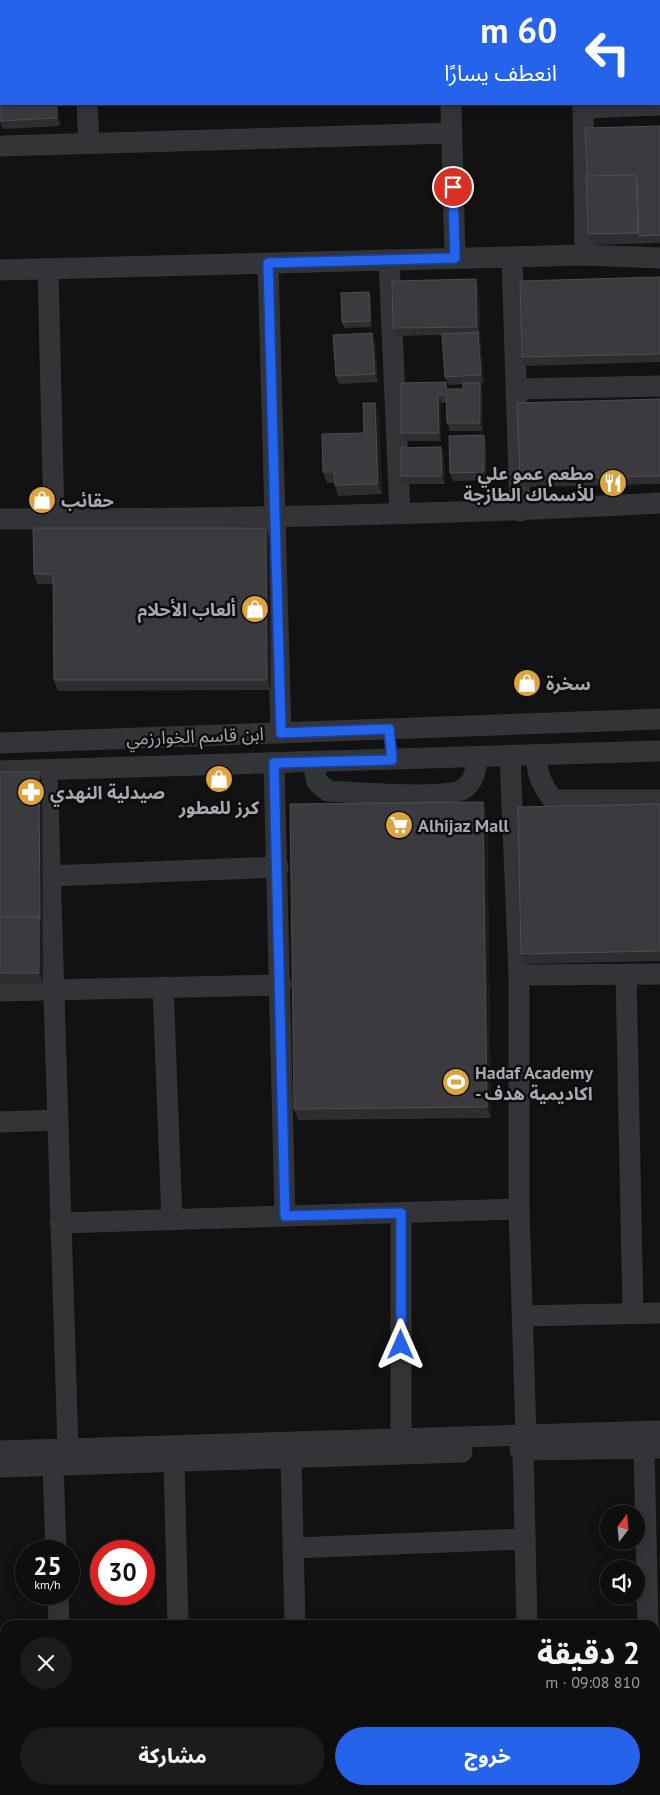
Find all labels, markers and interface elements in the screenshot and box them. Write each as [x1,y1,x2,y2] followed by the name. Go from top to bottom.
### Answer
[480,7,557,53] text: 60 m
[575,20,640,85] icon: left
[444,59,557,87] text: انعطف يسارًا
[432,166,474,208] pin
[439,173,467,201] icon: arrive
[463,462,594,506] place label: مطعم عمو علي للأسماك الطازجة
[598,468,628,498] restaurant icon: مطعم عمو علي للأسماك الطازجة
[27,485,57,515] shop icon: حقائب
[61,489,114,512] place label: حقائب
[240,594,270,624] shop icon: ألعاب الأحلام
[137,597,236,623] place label: ألعاب الأحلام
[512,668,542,698] shop icon: سخرة
[546,672,591,695] place label: سخرة
[126,722,264,752] street label: ابن قاسم الخوارزمي
[204,764,234,794] shop icon: كرز للعطور
[16,777,46,807] pharmacy icon: صيدلية النهدي
[50,781,165,807] place label: صيدلية النهدي
[178,796,260,819] place label: كرز للعطور
[384,810,414,840] supermarket icon: Alhijaz Mall
[418,814,509,837] place label: Alhijaz Mall
[475,1061,593,1105] place label: Hadaf Academy - اكاديمية هدف
[441,1067,471,1097] sports icon: Hadaf Academy - اكاديمية هدف
[374,1318,426,1370] position arrow
[600,1505,645,1550] north arrow
[600,1505,645,1605] map controls
[90,1540,155,1605] speed limit sign: 30
[33,1550,62,1582] text: 25
[600,1560,645,1605] button: sound
[34,1577,61,1592] text: km/h
[537,1633,640,1672] text: 2 دقيقة
[20,1637,72,1689] button: close
[545,1672,640,1692] text: 810 m · 09:08
[20,1727,325,1785] button: مشاركة
[335,1727,640,1785] button: خروج

